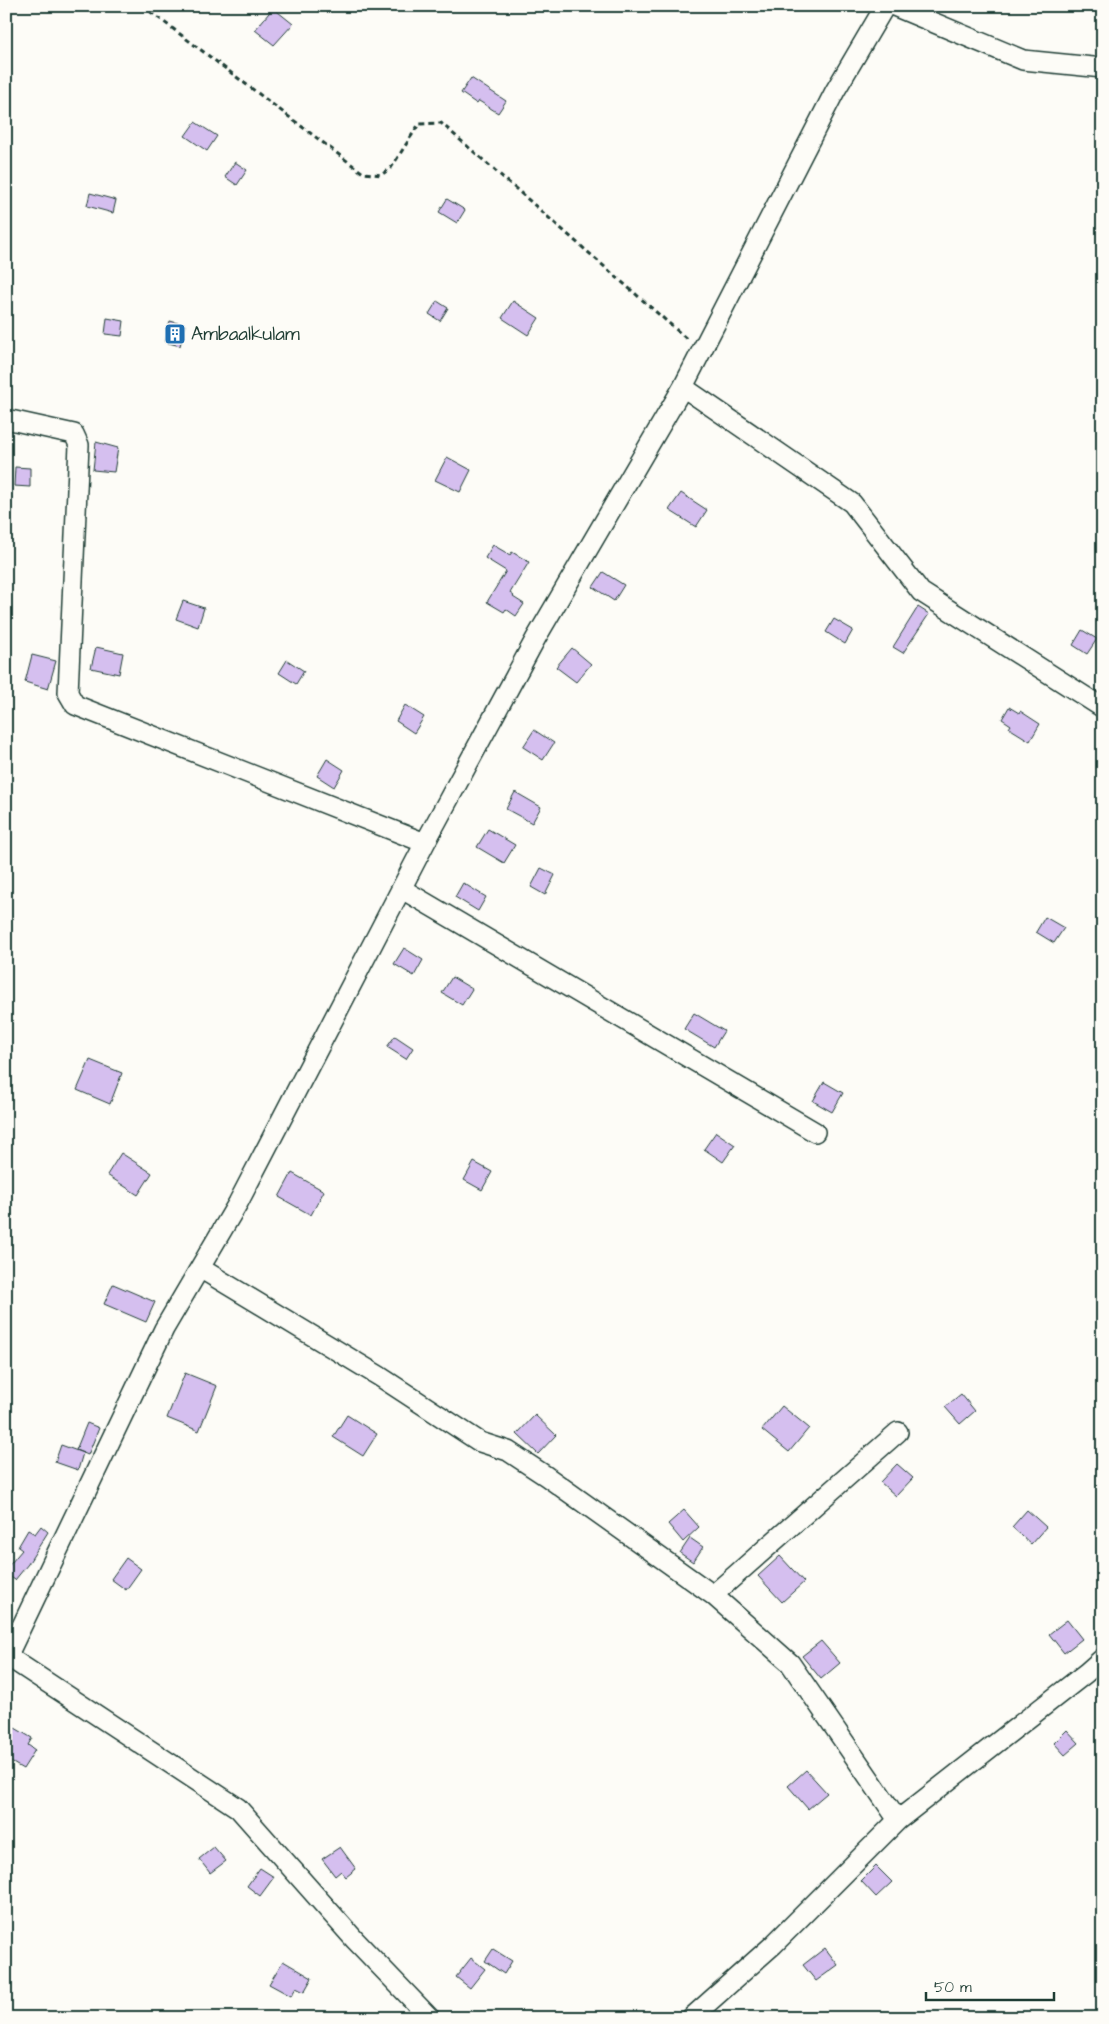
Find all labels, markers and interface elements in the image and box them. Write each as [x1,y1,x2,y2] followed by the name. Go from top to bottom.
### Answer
[191,321,300,348] place label: Ambaalkulam
[163,322,187,346] building icon: Ambaalkulam
[926,1969,1054,2001] scale bar
[934,1977,972,1998] text: 50 m

